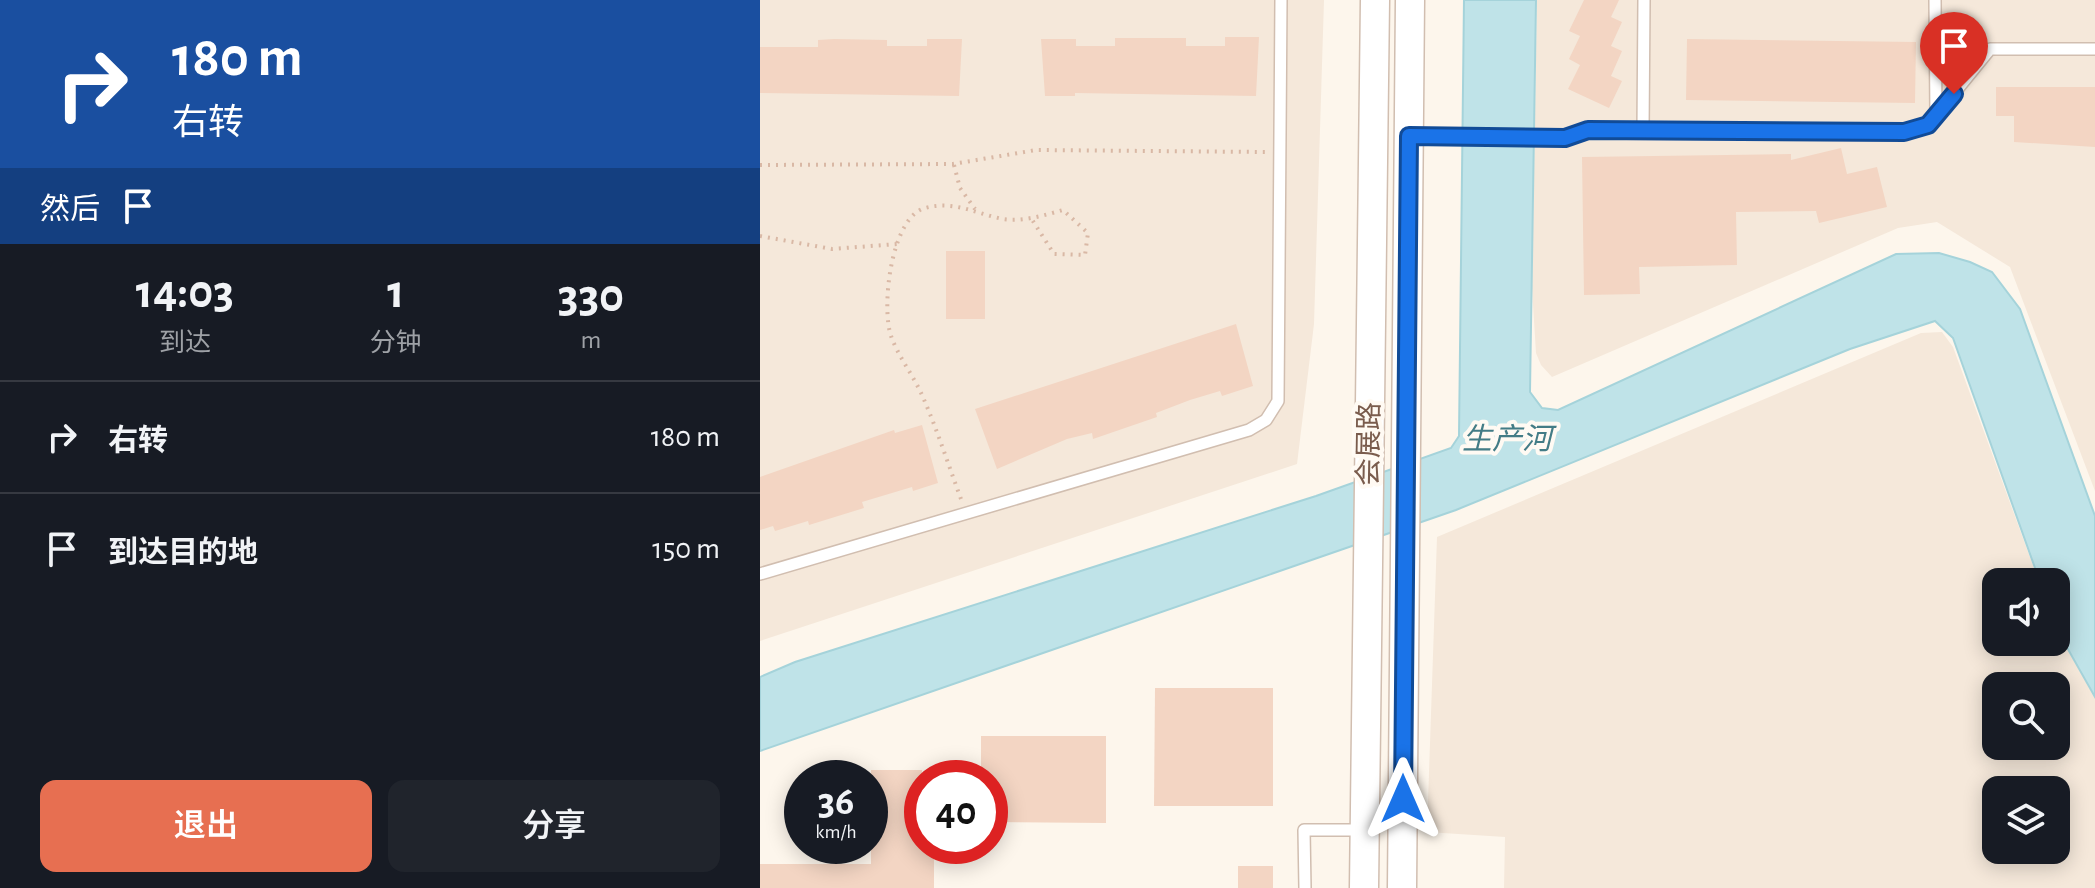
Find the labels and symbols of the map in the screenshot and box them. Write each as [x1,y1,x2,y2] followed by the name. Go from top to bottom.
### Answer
[1920,12,1988,94] pin
[1353,402,1385,486] street label: 会展路
[1462,423,1557,455] water label: 生产河
[1361,757,1445,841] position arrow
[904,760,1008,864] speed limit sign: 40

